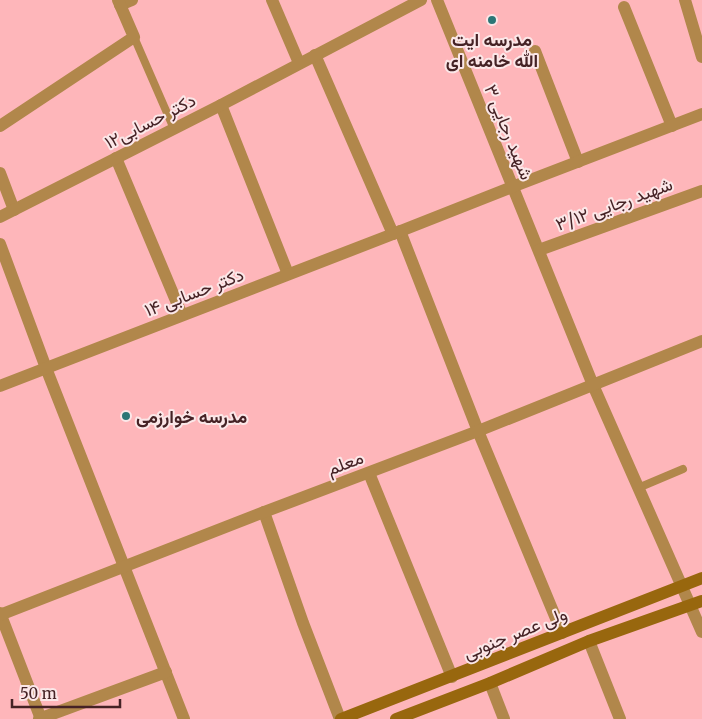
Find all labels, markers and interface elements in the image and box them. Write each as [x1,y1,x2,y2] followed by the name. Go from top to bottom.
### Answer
[486,14,498,26] marker: مدرسه ایت الله خامنه ای
[446,28,538,72] place label: مدرسه ایت الله خامنه ای
[479,81,539,183] street label: شهید رجایی ۳
[101,88,199,154] street label: دکتر حسابی۱۲
[552,172,676,236] street label: شهید رجایی ۳/۱۲
[141,263,247,321] street label: دکتر حسابی ۱۴
[136,405,247,428] place label: مدرسه خوارزمی
[120,410,132,422] marker: مدرسه خوارزمی
[324,446,367,481] street label: معلم
[460,602,570,664] street label: ولی عصر جنوبی
[12,676,120,708] scale bar
[20,684,57,703] text: 50 m

